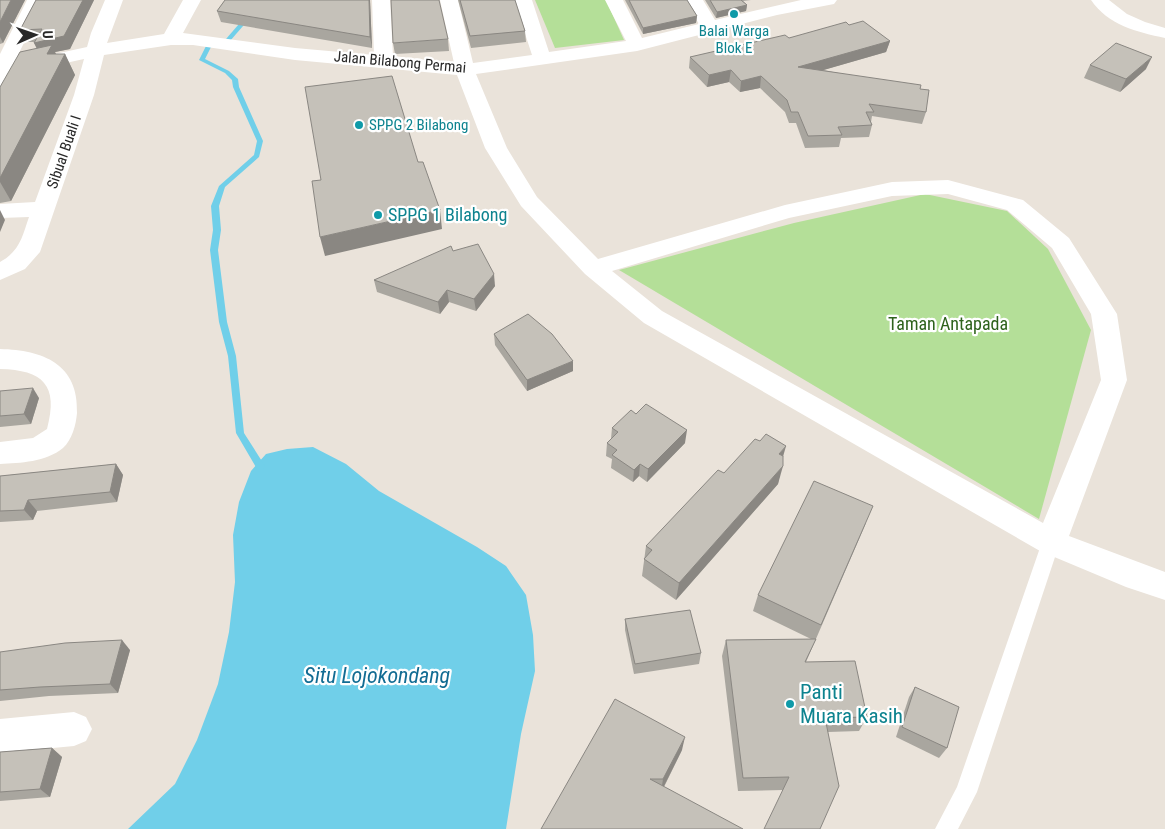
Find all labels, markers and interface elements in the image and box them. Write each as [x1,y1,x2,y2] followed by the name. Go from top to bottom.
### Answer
[728,8,740,20] marker: Balai Warga Blok E
[10,10,60,60] north arrow
[699,22,769,57] place label: Balai Warga Blok E
[40,30,56,39] text: U
[333,47,467,77] street label: Jalan Bilabong Permai
[43,113,85,191] street label: Sibual Buali I
[369,116,468,134] place label: SPPG 2 Bilabong
[353,119,365,131] marker: SPPG 2 Bilabong
[388,204,507,225] place label: SPPG 1 Bilabong
[372,209,384,221] marker: SPPG 1 Bilabong
[888,313,1008,334] park label: Taman Antapada
[304,663,451,688] water label: Situ Lojokondang
[800,680,903,728] place label: Panti Muara Kasih
[784,698,796,710] marker: Panti Muara Kasih

